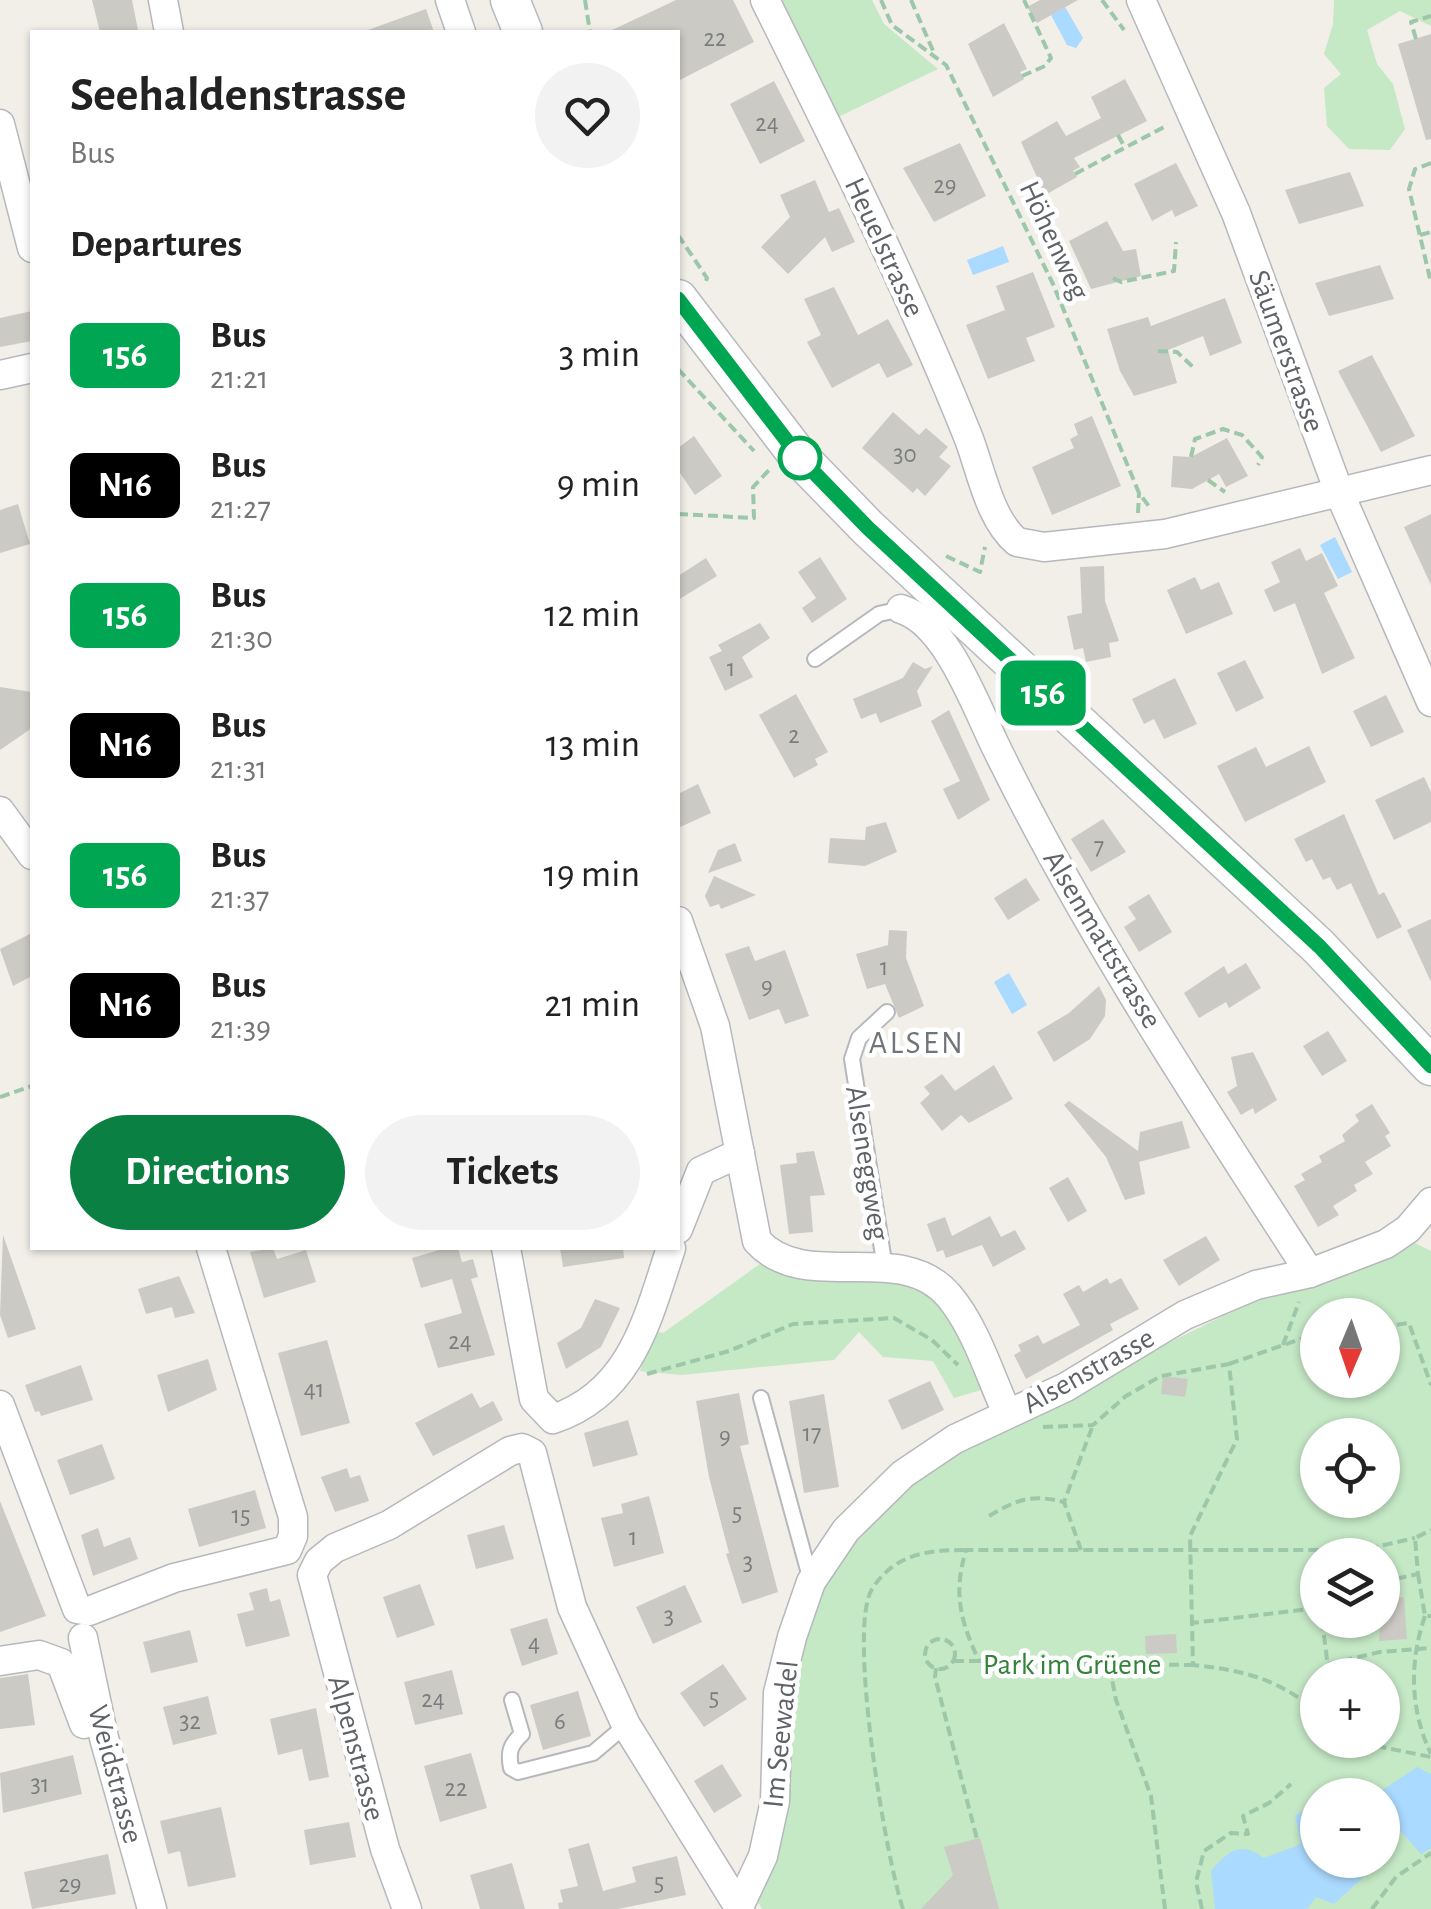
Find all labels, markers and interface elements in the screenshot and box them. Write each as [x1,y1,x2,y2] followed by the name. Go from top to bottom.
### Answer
[704,26,726,51] house number: 22
[535,63,640,168] button: heart
[70,72,406,120] text: Seehaldenstrasse
[755,111,779,136] house number: 24
[70,137,115,169] text: Bus
[839,173,929,322] street label: Heuelstrasse
[933,173,957,198] house number: 29
[1014,177,1095,305] street label: Höhenweg
[70,226,242,264] text: Departures
[1243,266,1329,436] street label: Säumerstrasse
[210,317,266,355] text: Bus
[559,336,640,374] text: 3 min
[103,338,147,373] text: 156
[210,362,268,394] text: 21:21
[779,437,821,479] unlabelled marker
[893,442,917,467] house number: 30
[210,447,266,485] text: Bus
[557,466,640,504] text: 9 min
[98,468,152,503] text: N16
[210,492,271,524] text: 21:27
[210,577,266,615] text: Bus
[544,596,640,634] text: 12 min
[103,598,147,633] text: 156
[210,622,273,654] text: 21:30
[727,656,735,681] house number: 1
[986,660,1100,726] line badge: 156
[1021,676,1065,711] text: 156
[210,707,266,745] text: Bus
[788,723,800,748] house number: 2
[546,726,640,764] text: 13 min
[98,728,152,763] text: N16
[210,752,267,784] text: 21:31
[1094,834,1104,859] house number: 7
[210,837,266,875] text: Bus
[1037,845,1167,1034] street label: Alsenmattstrasse
[544,856,640,894] text: 19 min
[103,858,147,893] text: 156
[210,882,269,914] text: 21:37
[880,955,888,980] house number: 1
[210,967,266,1005] text: Bus
[761,974,773,999] house number: 9
[544,986,640,1024] text: 21 min
[98,988,152,1023] text: N16
[210,1012,271,1044] text: 21:39
[869,1027,965,1059] district label: ALSEN
[840,1084,894,1243] street label: Alseneggweg
[70,1115,345,1230] button: Directions
[365,1115,640,1230] button: Tickets
[1300,1298,1400,1398] north arrow
[1300,1298,1400,1878] map controls
[1018,1323,1159,1419] street label: Alsenstrasse
[448,1329,472,1354] house number: 24
[304,1377,324,1402] house number: 41
[1300,1418,1400,1518] button: locate
[802,1421,822,1446] house number: 17
[719,1424,731,1449] house number: 9
[732,1500,742,1525] house number: 5
[231,1503,251,1528] house number: 15
[629,1525,637,1550] house number: 1
[1300,1538,1400,1638] button: layers
[743,1550,753,1575] house number: 3
[664,1604,674,1629] house number: 3
[528,1631,540,1656] house number: 4
[983,1650,1161,1680] park label: Park im Grüene
[1300,1658,1400,1758] button: +
[758,1659,804,1809] street label: Im Seewadel
[322,1672,390,1824] street label: Alpenstrasse
[709,1685,719,1710] house number: 5
[421,1687,445,1712] house number: 24
[82,1702,148,1847] street label: Weidstrasse
[179,1709,201,1734] house number: 32
[554,1709,566,1734] house number: 6
[31,1772,49,1797] house number: 31
[445,1776,467,1801] house number: 22
[1300,1778,1400,1878] button: −
[654,1870,664,1895] house number: 5
[58,1872,82,1897] house number: 29

